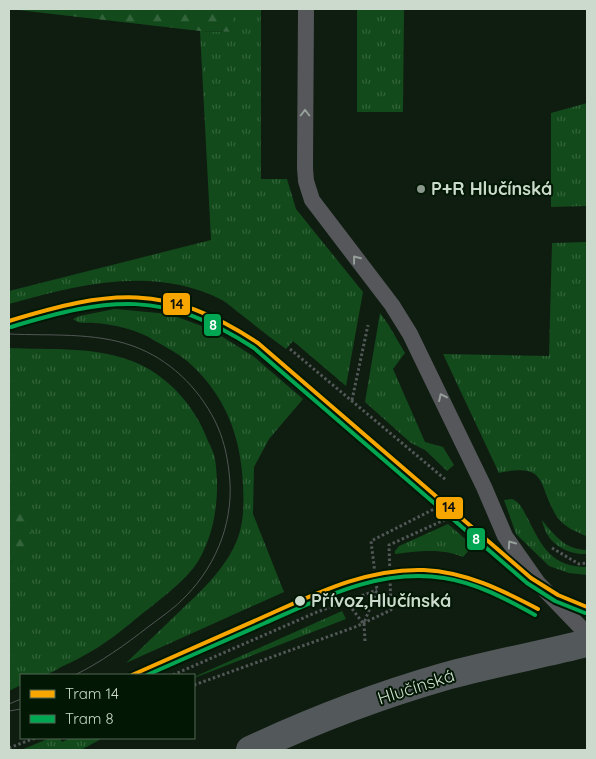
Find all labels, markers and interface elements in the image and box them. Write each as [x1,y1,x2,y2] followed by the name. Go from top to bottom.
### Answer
[300,109,310,116] one-way arrow
[431,177,552,200] place label: P+R Hlučínská
[415,183,427,195] marker: P+R Hlučínská
[353,256,362,265] one-way arrow
[162,292,191,316] line badge: 14
[170,295,184,313] text: 14
[203,313,222,337] line badge: 8
[209,316,217,334] text: 8
[438,393,448,402] one-way arrow
[435,496,464,520] line badge: 14
[442,498,456,516] text: 14
[466,527,486,551] line badge: 8
[472,530,480,548] text: 8
[508,540,517,550] one-way arrow
[311,589,451,612] place label: Přívoz,Hlučínská
[293,594,307,608] marker: Přívoz,Hlučínská
[374,663,457,710] street label: Hlučínská
[20,674,195,739] legend
[65,684,119,703] text: Tram 14
[65,709,114,728] text: Tram 8

